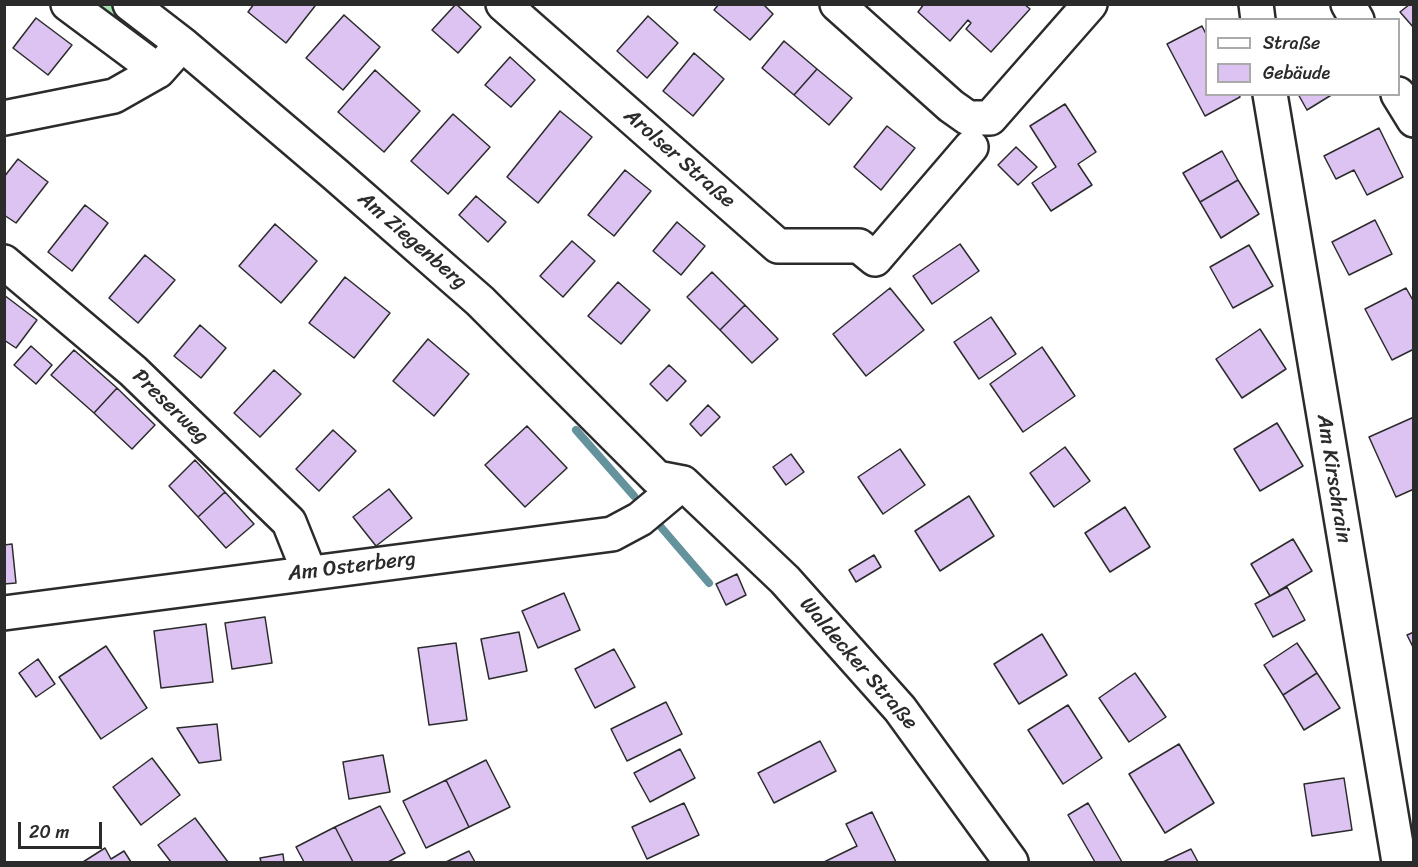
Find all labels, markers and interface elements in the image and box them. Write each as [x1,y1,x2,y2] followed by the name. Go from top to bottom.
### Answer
[1205,18,1400,96] legend
[1263,27,1320,59] text: Straße
[1263,57,1330,89] text: Gebäude
[618,104,740,214] street label: Arolser Straße
[352,187,472,295] street label: Am Ziegenberg
[127,364,213,450] street label: Preserweg
[1310,413,1356,545] street label: Am Kirschrain
[287,547,417,587] street label: Am Osterberg
[794,593,922,735] street label: Waldecker Straße
[21,810,105,848] scale bar
[29,816,69,848] text: 20 m

